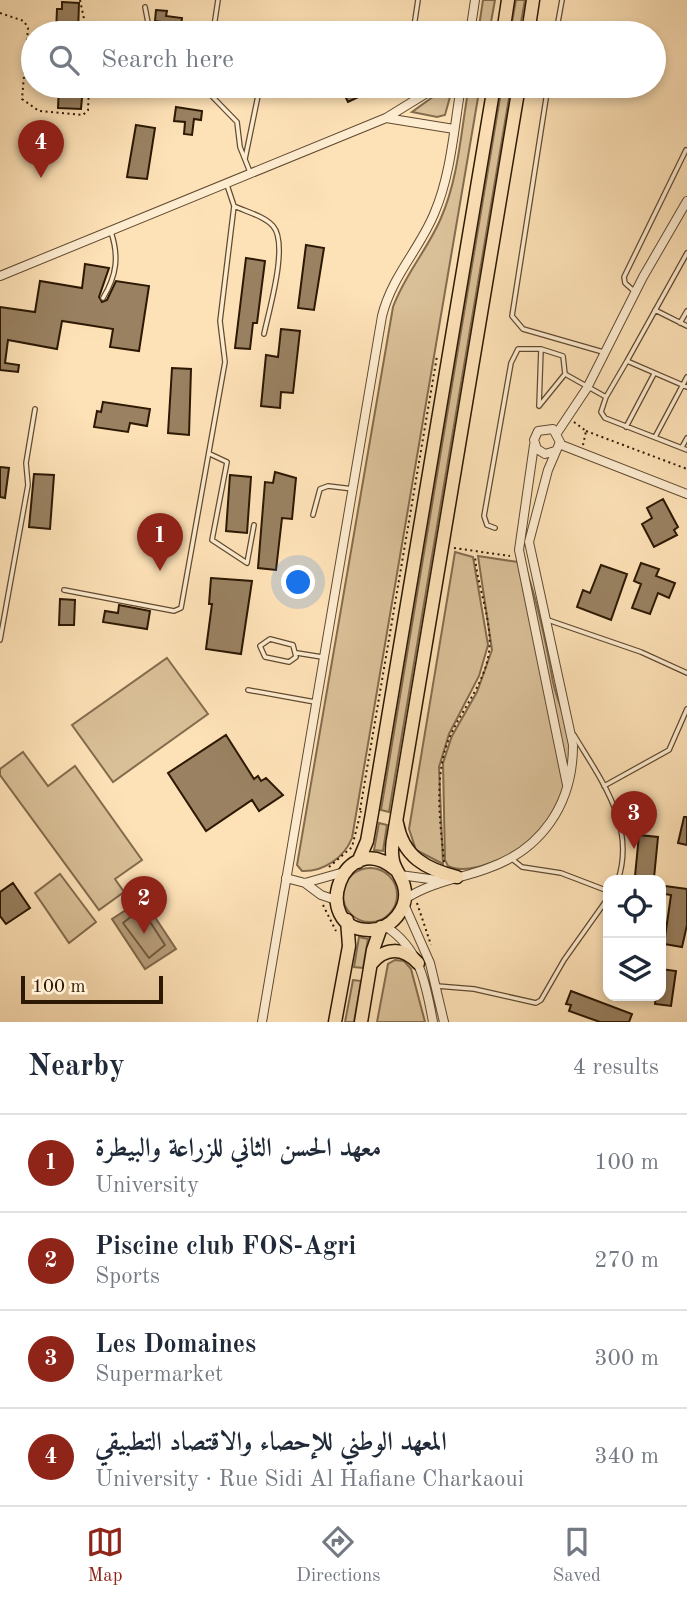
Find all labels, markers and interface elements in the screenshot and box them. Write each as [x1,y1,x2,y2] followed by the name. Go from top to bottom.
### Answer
[21,21,666,98] search box
[45,41,83,79] icon: search
[101,47,234,73] text: Search here
[18,120,64,178] pin: 4
[137,513,183,571] pin: 1
[281,565,315,599] your location
[611,791,657,849] pin: 3
[603,875,666,1001] map controls
[603,875,666,938] button: locate
[121,876,167,934] pin: 2
[603,938,666,1001] button: layers
[21,973,163,1005] scale bar
[32,978,85,997] text: 100 m
[28,1052,125,1082] text: Nearby
[573,1056,659,1079] text: 4 results
[95,1136,381,1162] text: معهد الحسن الثاني للزراعة والبيطرة
[44,1151,58,1174] text: 1
[594,1151,659,1174] text: 100 m
[95,1174,199,1197] text: University
[95,1234,356,1260] text: Piscine club FOS-Agri
[44,1249,58,1272] text: 2
[594,1249,659,1272] text: 270 m
[95,1265,160,1288] text: Sports
[95,1332,256,1358] text: Les Domaines
[44,1347,58,1370] text: 3
[594,1347,659,1370] text: 300 m
[95,1363,223,1386] text: Supermarket
[95,1430,447,1456] text: المعهد الوطني للإحصاء والاقتصاد التطبيقي
[44,1445,58,1468] text: 4
[594,1445,659,1468] text: 340 m
[95,1468,524,1491] text: University · Rue Sidi Al Hafiane Charkaoui
[86,1523,124,1588] tab: Map
[296,1523,381,1588] tab: Directions
[553,1523,601,1588] tab: Saved

